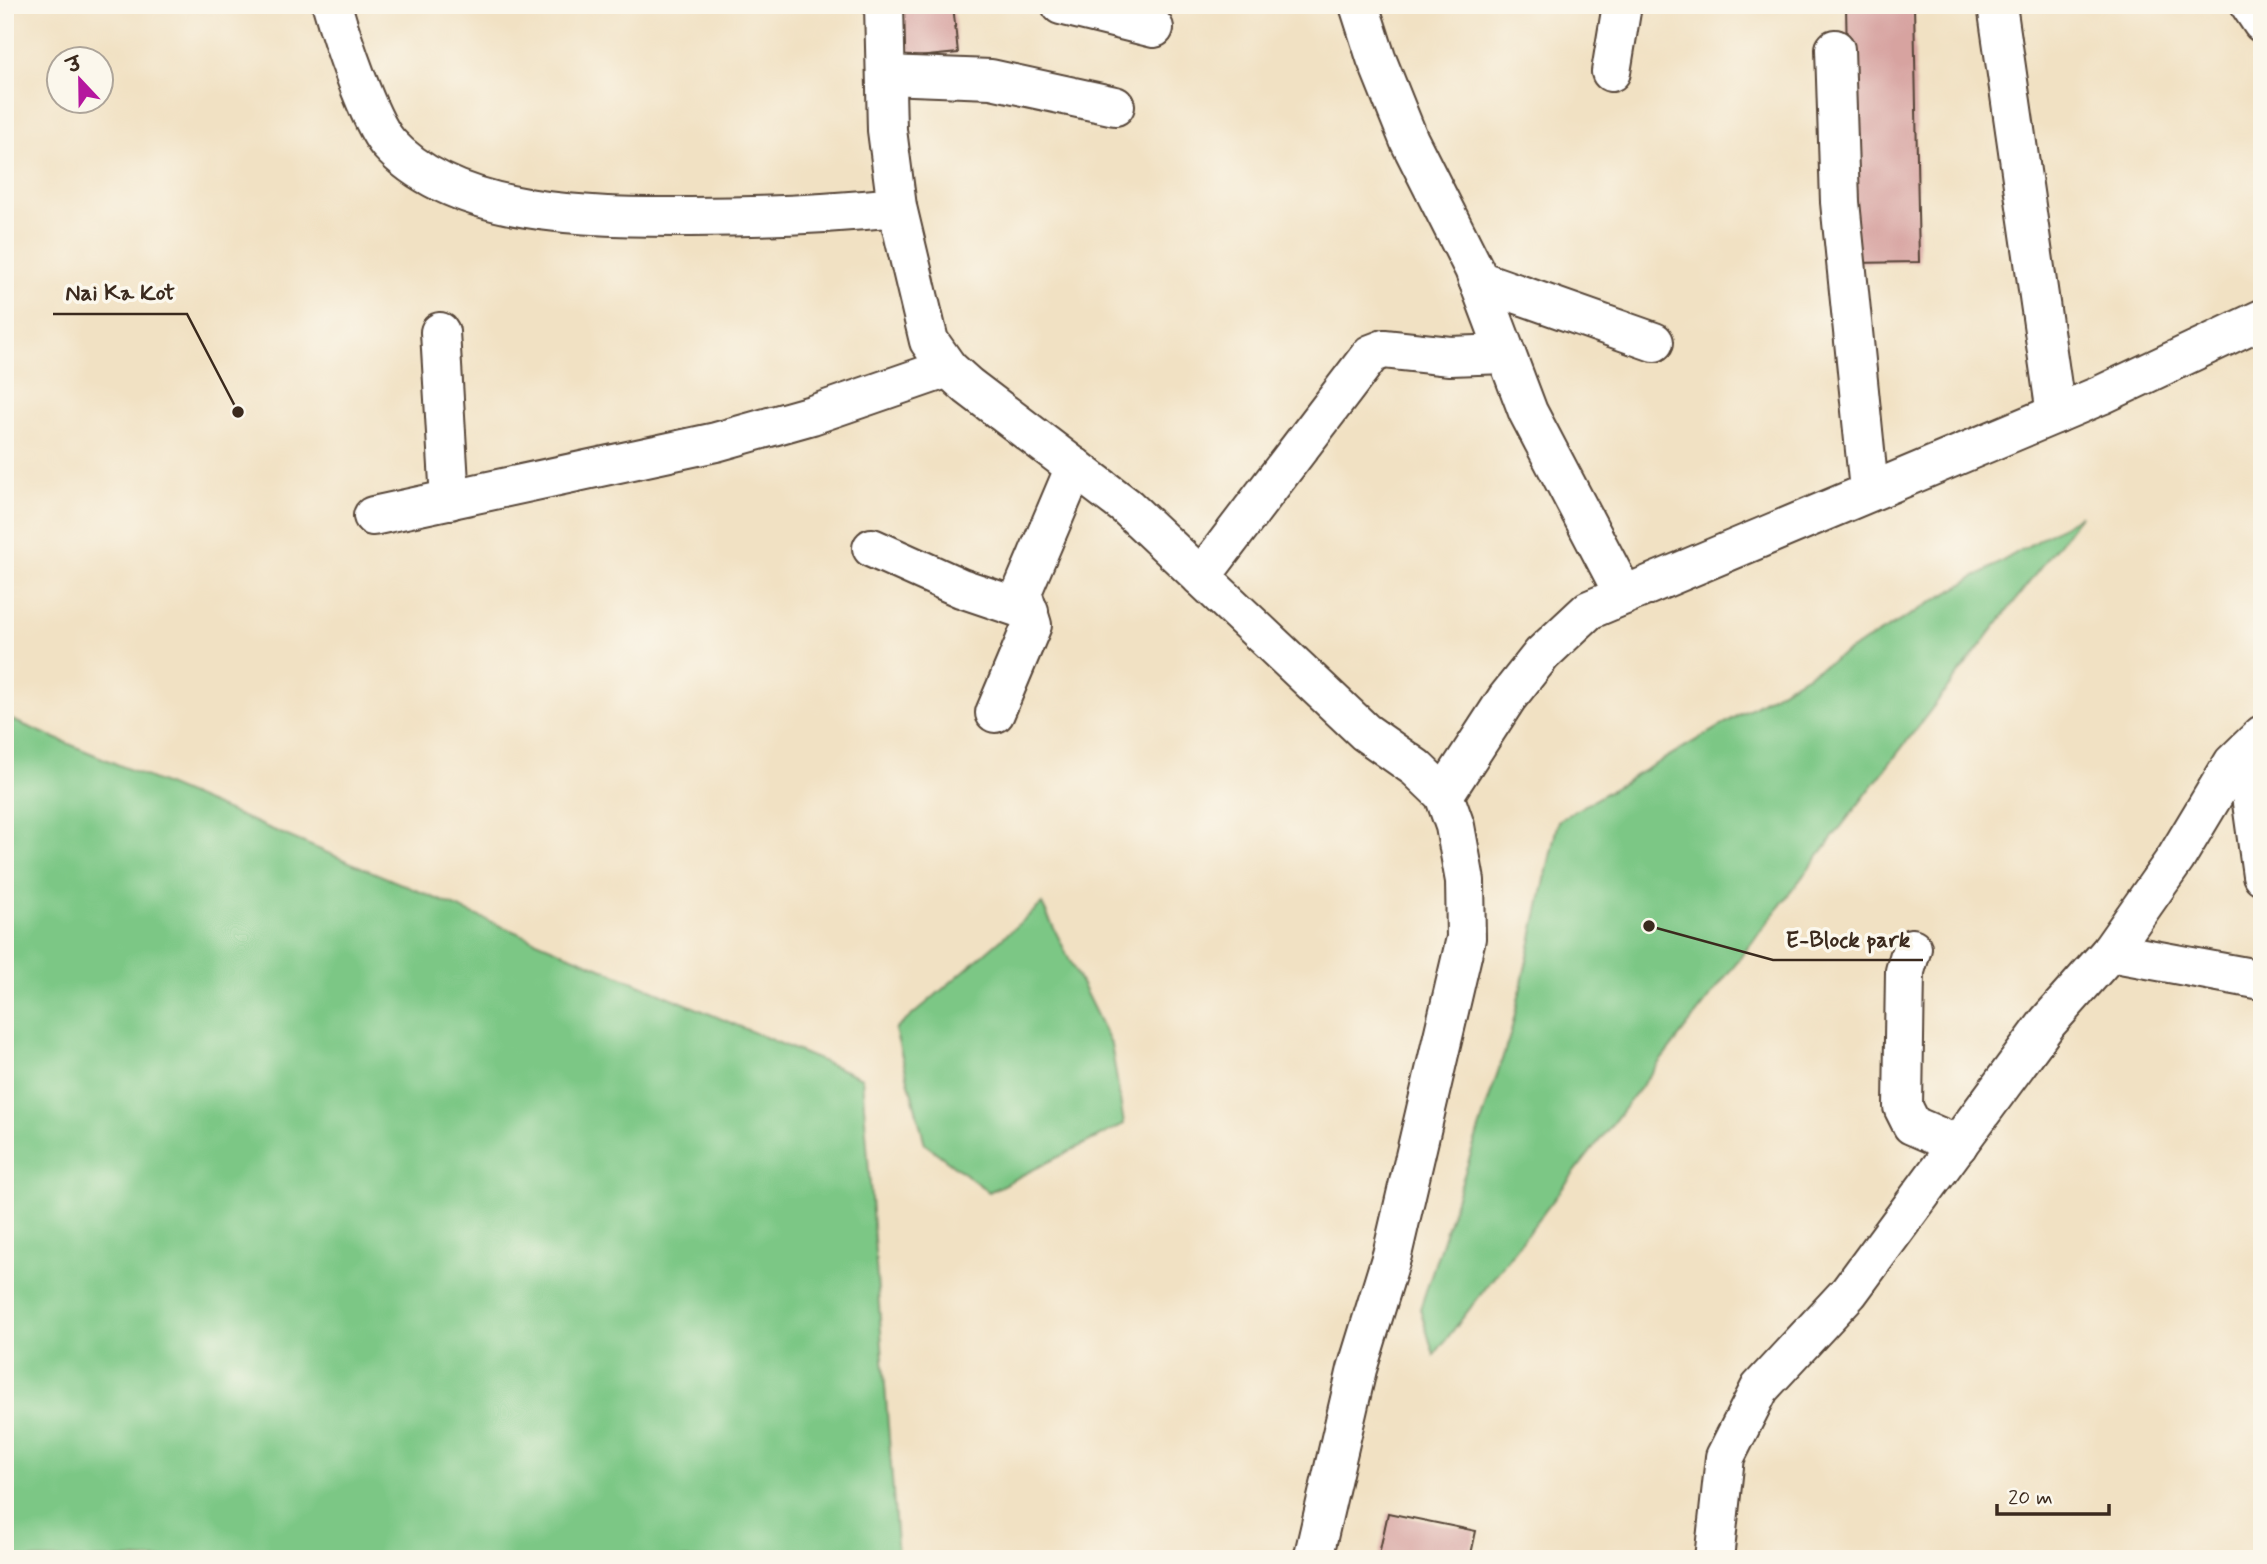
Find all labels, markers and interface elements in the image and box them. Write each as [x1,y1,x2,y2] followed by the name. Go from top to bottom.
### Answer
[46,46,116,116] north arrow
[62,51,87,80] text: उ
[53,270,187,314] callout: Nai Ka Kot
[65,279,175,309] text: Nai Ka Kot
[1773,916,1923,960] callout: E-Block park
[1786,926,1911,956] text: E-Block park
[1997,1473,2110,1517] scale bar
[2008,1484,2053,1512] text: 20 m

